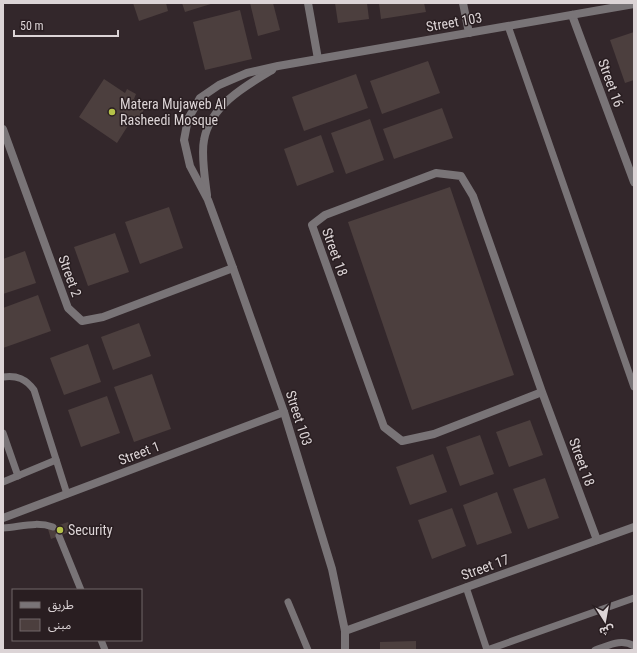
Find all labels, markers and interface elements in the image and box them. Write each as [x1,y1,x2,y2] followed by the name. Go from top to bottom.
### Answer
[425,9,483,35] street label: Street 103
[14,12,118,38] scale bar
[20,19,44,33] text: 50 m
[595,57,627,109] street label: Street 16
[120,96,226,128] place label: Matera Mujaweb Al Rasheedi Mosque
[107,107,117,117] marker: Matera Mujaweb Al Rasheedi Mosque
[319,226,351,278] street label: Street 18
[55,253,85,299] street label: Street 2
[283,389,315,447] street label: Street 103
[566,436,598,488] street label: Street 18
[116,438,162,468] street label: Street 1
[68,522,113,538] place label: Security
[55,525,65,535] marker: Security
[459,551,511,583] street label: Street 17
[12,589,142,641] legend
[48,598,74,613] text: طريق
[585,601,625,641] north arrow
[48,618,71,632] text: مبنى
[598,623,615,638] text: ش

